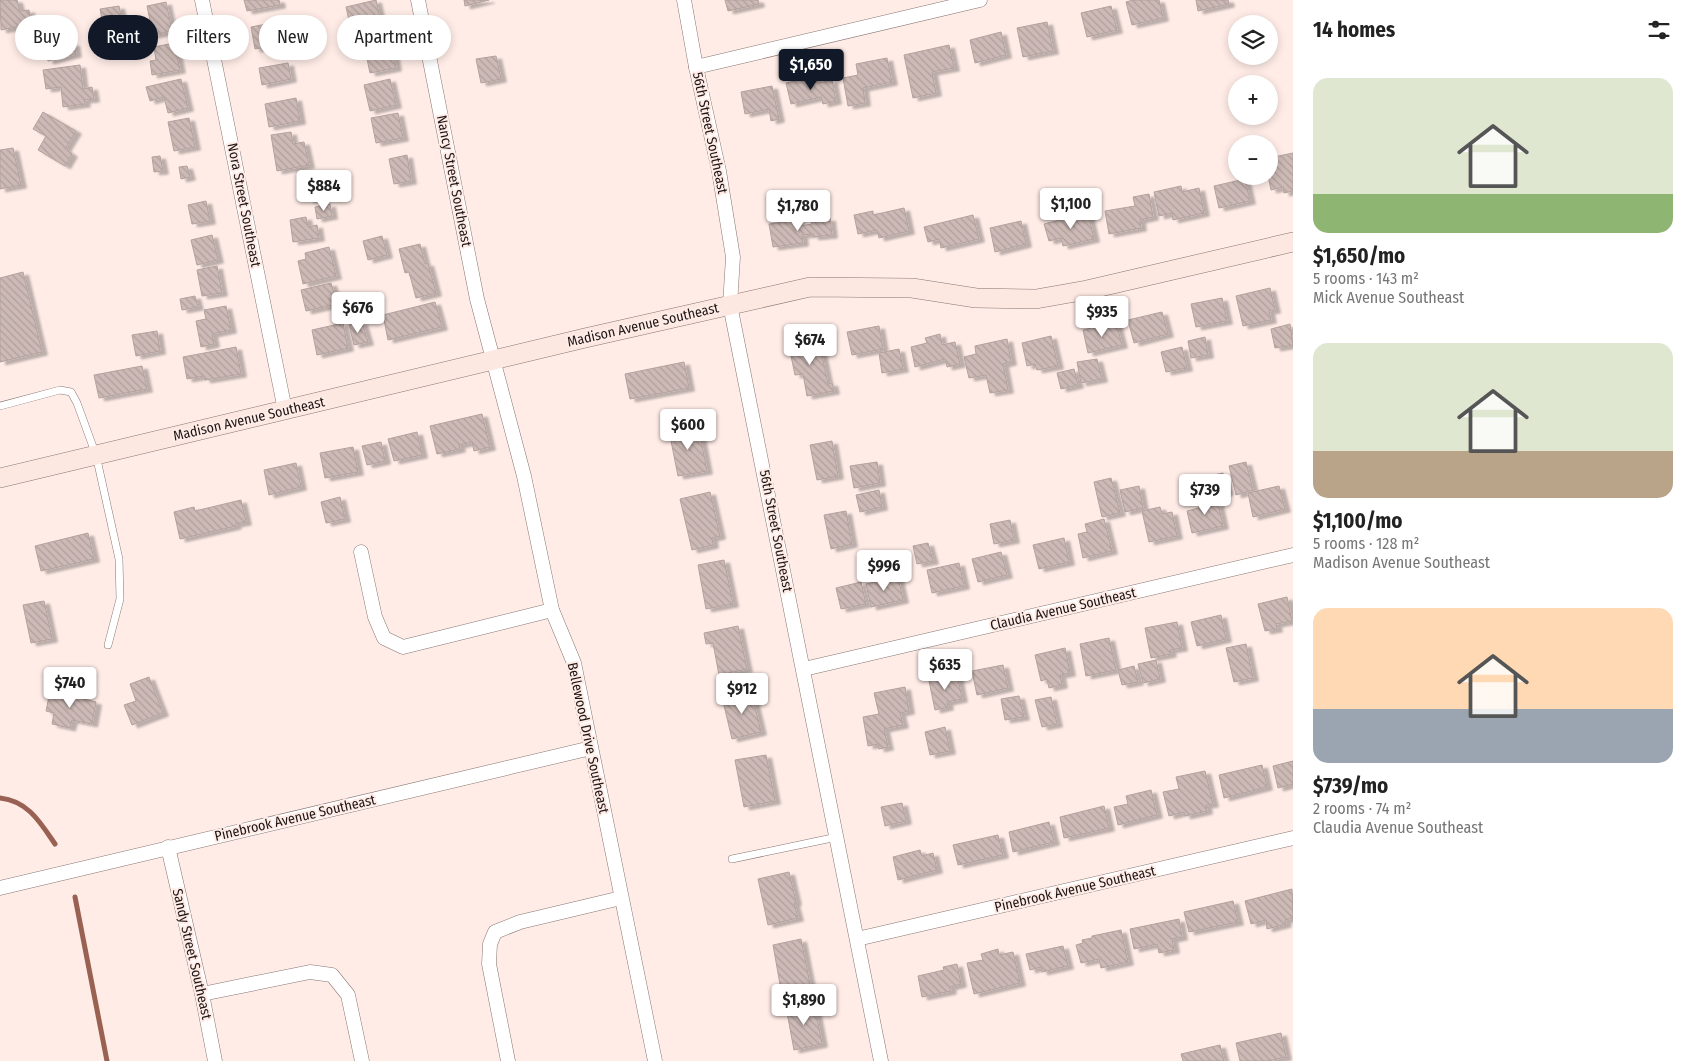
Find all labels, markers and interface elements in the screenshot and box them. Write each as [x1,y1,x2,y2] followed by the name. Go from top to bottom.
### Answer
[15,15,78,60] chip: Buy
[88,15,158,60] chip: Rent
[168,15,249,60] chip: Filters
[259,15,327,60] chip: New
[337,15,451,60] chip: Apartment
[1228,15,1278,185] map controls
[1228,15,1278,65] button: layers
[1645,16,1673,44] icon: filters
[1313,17,1395,43] text: 14 homes
[770,48,852,91] pin: $1,650
[790,55,832,74] text: $1,650
[689,71,731,196] street label: 56th Street Southeast
[1228,75,1278,125] button: +
[1448,111,1538,201] icon: home
[433,114,475,249] street label: Nancy Street Southeast
[1228,135,1278,185] button: −
[224,142,264,269] street label: Nora Street Southeast
[294,170,354,212] pin: $884
[307,176,341,195] text: $884
[1030,188,1112,230] pin: $1,100
[757,190,839,232] pin: $1,780
[1051,194,1091,213] text: $1,100
[777,196,819,215] text: $1,780
[1313,243,1405,269] text: $1,650/mo
[1313,269,1419,288] text: 5 rooms · 143 m²
[1313,288,1464,307] text: Mick Avenue Southeast
[328,292,388,334] pin: $676
[1072,296,1132,338] pin: $935
[343,298,373,317] text: $676
[566,299,721,351] street label: Madison Avenue Southeast
[1086,302,1118,321] text: $935
[780,324,840,366] pin: $674
[795,330,825,349] text: $674
[1448,376,1538,466] icon: home
[172,393,327,445] street label: Madison Avenue Southeast
[658,408,718,451] pin: $600
[671,415,705,434] text: $600
[756,469,796,594] street label: 56th Street Southeast
[1175,474,1235,516] pin: $739
[1190,480,1220,499] text: $739
[1313,508,1402,534] text: $1,100/mo
[1313,534,1419,553] text: 5 rooms · 128 m²
[854,550,914,592] pin: $996
[1313,553,1490,572] text: Madison Avenue Southeast
[868,556,900,575] text: $996
[988,584,1138,634] street label: Claudia Avenue Southeast
[1448,641,1538,731] icon: home
[915,648,975,691] pin: $635
[929,655,961,674] text: $635
[564,661,612,816] street label: Bellewood Drive Southeast
[40,666,100,709] pin: $740
[712,672,772,715] pin: $912
[54,673,86,692] text: $740
[727,679,757,698] text: $912
[1313,773,1388,799] text: $739/mo
[213,791,378,845] street label: Pinebrook Avenue Southeast
[1313,799,1411,818] text: 2 rooms · 74 m²
[1313,818,1483,837] text: Claudia Avenue Southeast
[993,862,1158,916] street label: Pinebrook Avenue Southeast
[169,887,215,1021] street label: Sandy Street Southeast
[763,984,845,1026] pin: $1,890
[782,990,826,1009] text: $1,890

